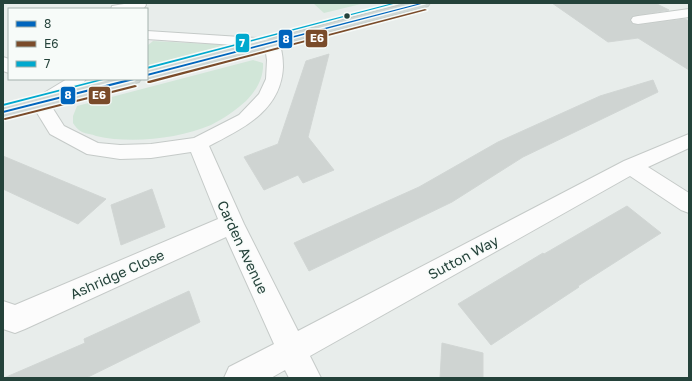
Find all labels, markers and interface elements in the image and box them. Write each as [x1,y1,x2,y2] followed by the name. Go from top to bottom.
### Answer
[8,8,148,80] legend
[342,11,352,21] unlabelled marker
[44,16,51,31] text: 8
[278,29,293,49] line badge: 8
[305,29,328,48] line badge: E6
[310,31,324,44] text: E6
[282,32,290,45] text: 8
[235,33,250,53] line badge: 7
[44,36,59,51] text: E6
[239,36,245,49] text: 7
[44,56,50,71] text: 7
[60,86,76,105] line badge: 8
[88,86,111,105] line badge: E6
[64,88,72,101] text: 8
[92,88,106,101] text: E6
[214,198,272,296] street label: Carden Avenue
[425,231,501,283] street label: Sutton Way
[67,246,167,302] street label: Ashridge Close

